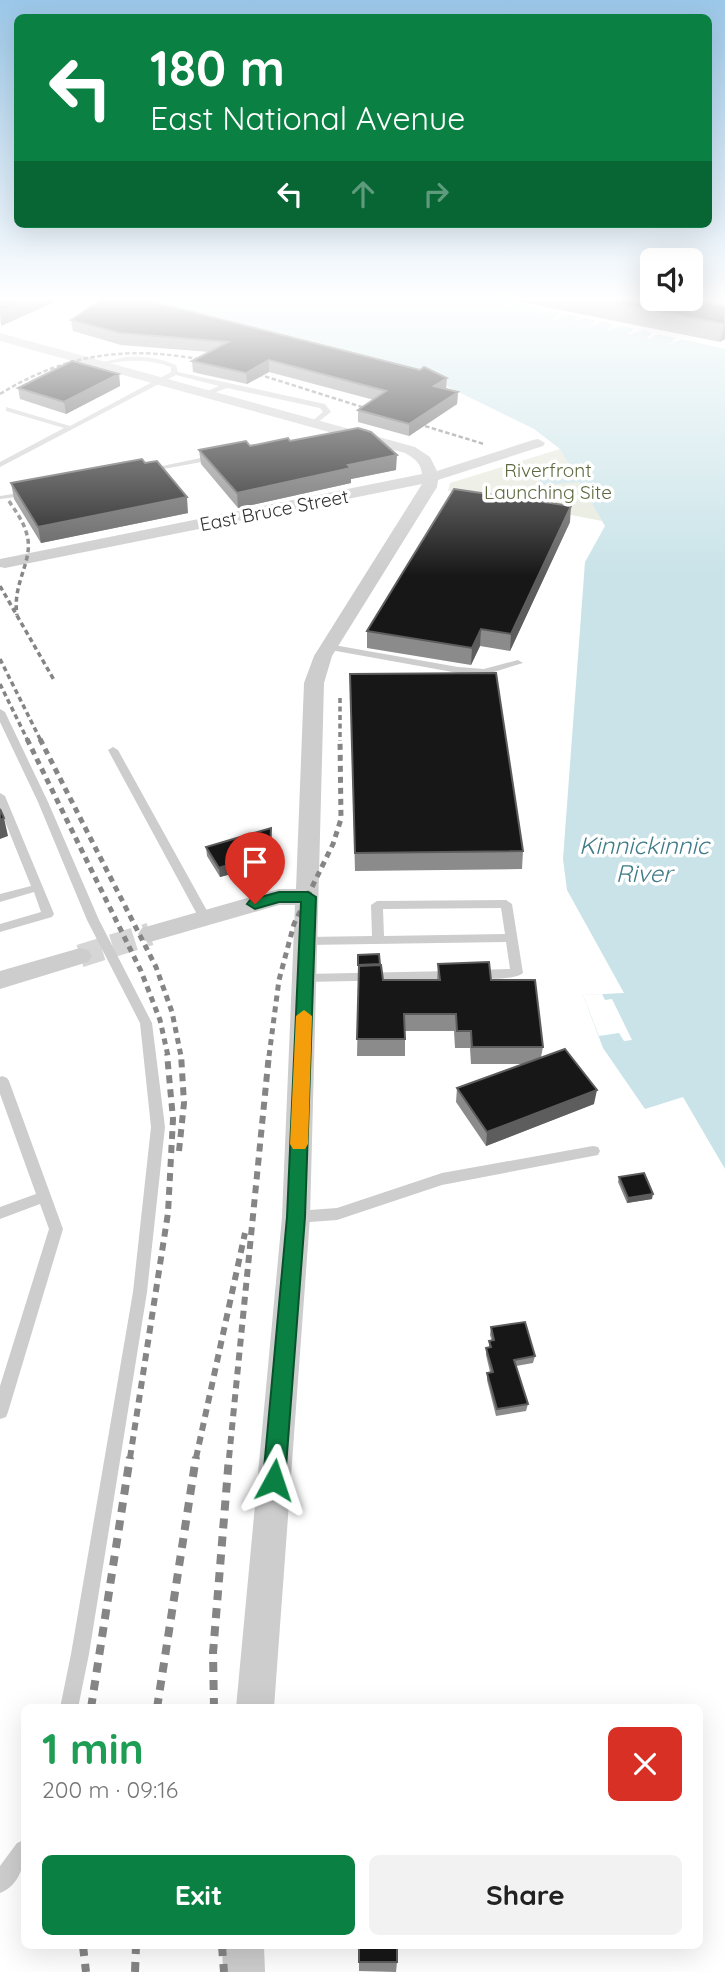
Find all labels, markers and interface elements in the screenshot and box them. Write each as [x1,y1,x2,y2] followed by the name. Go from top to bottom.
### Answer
[150,37,285,98] text: 180 m
[35,42,126,133] icon: left
[150,98,465,138] text: East National Avenue
[271,175,309,213] icon: left
[344,175,382,213] icon: ahead
[417,175,455,213] icon: right
[640,248,703,311] map controls
[640,248,703,311] button: sound
[484,458,612,504] park label: Riverfront Launching Site
[198,484,350,536] street label: East Bruce Street
[579,830,712,888] water label: Kinnickinnic River
[225,832,285,904] pin
[236,843,274,881] icon: arrive
[237,1443,311,1517] position arrow
[42,1722,144,1775] text: 1 min
[608,1727,682,1801] button: close
[42,1775,178,1804] text: 200 m · 09:16
[42,1855,355,1935] button: Exit
[369,1855,682,1935] button: Share

